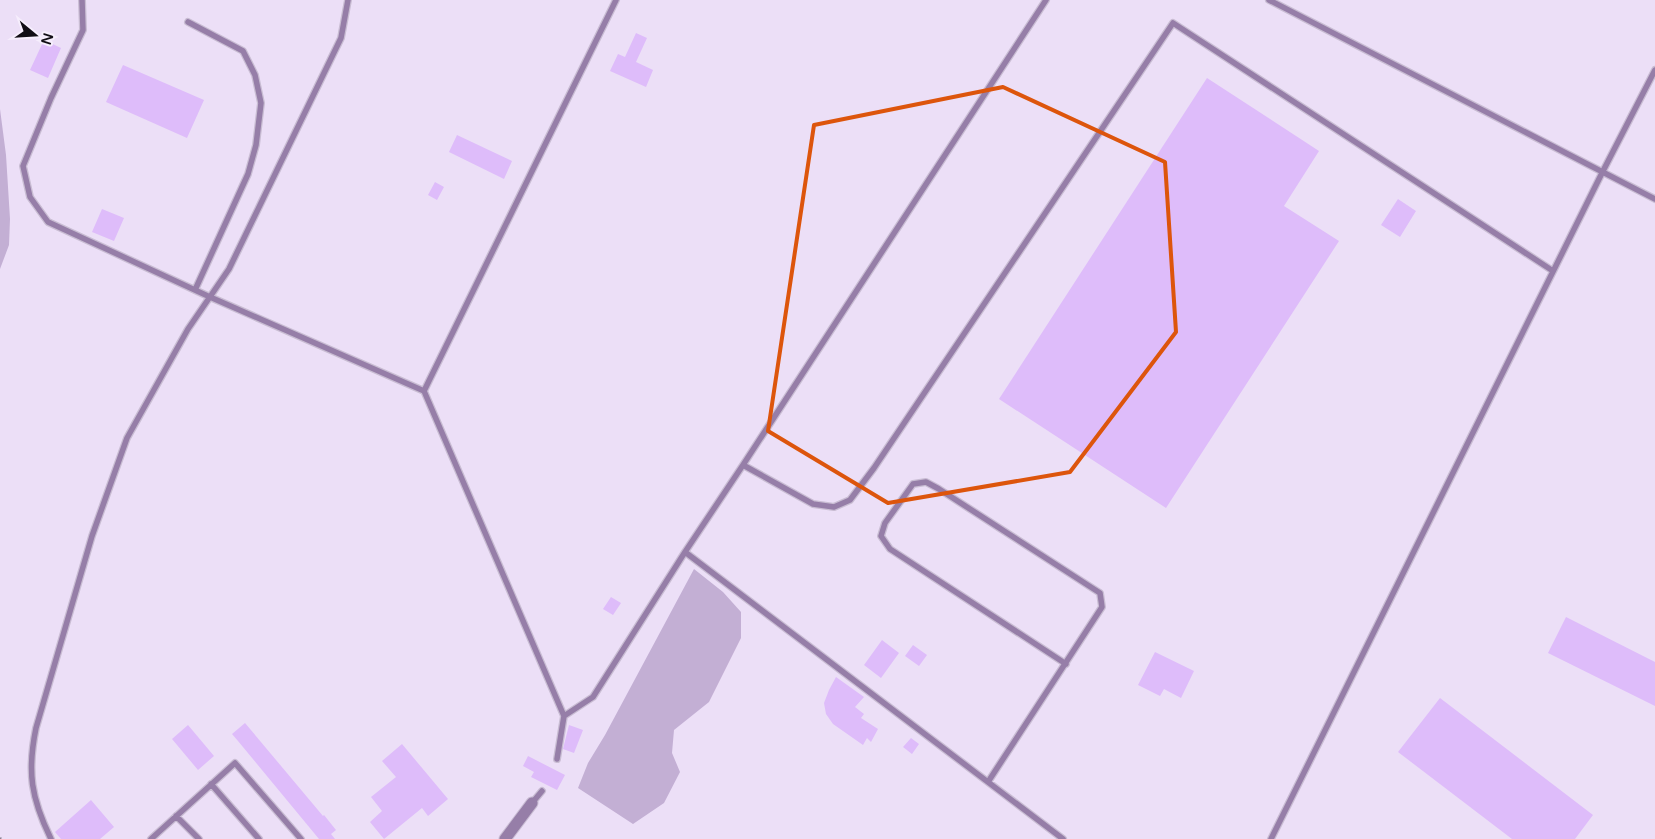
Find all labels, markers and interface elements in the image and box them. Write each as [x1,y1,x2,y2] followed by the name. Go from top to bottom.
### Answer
[10,10,60,60] north arrow
[37,31,57,47] text: N

